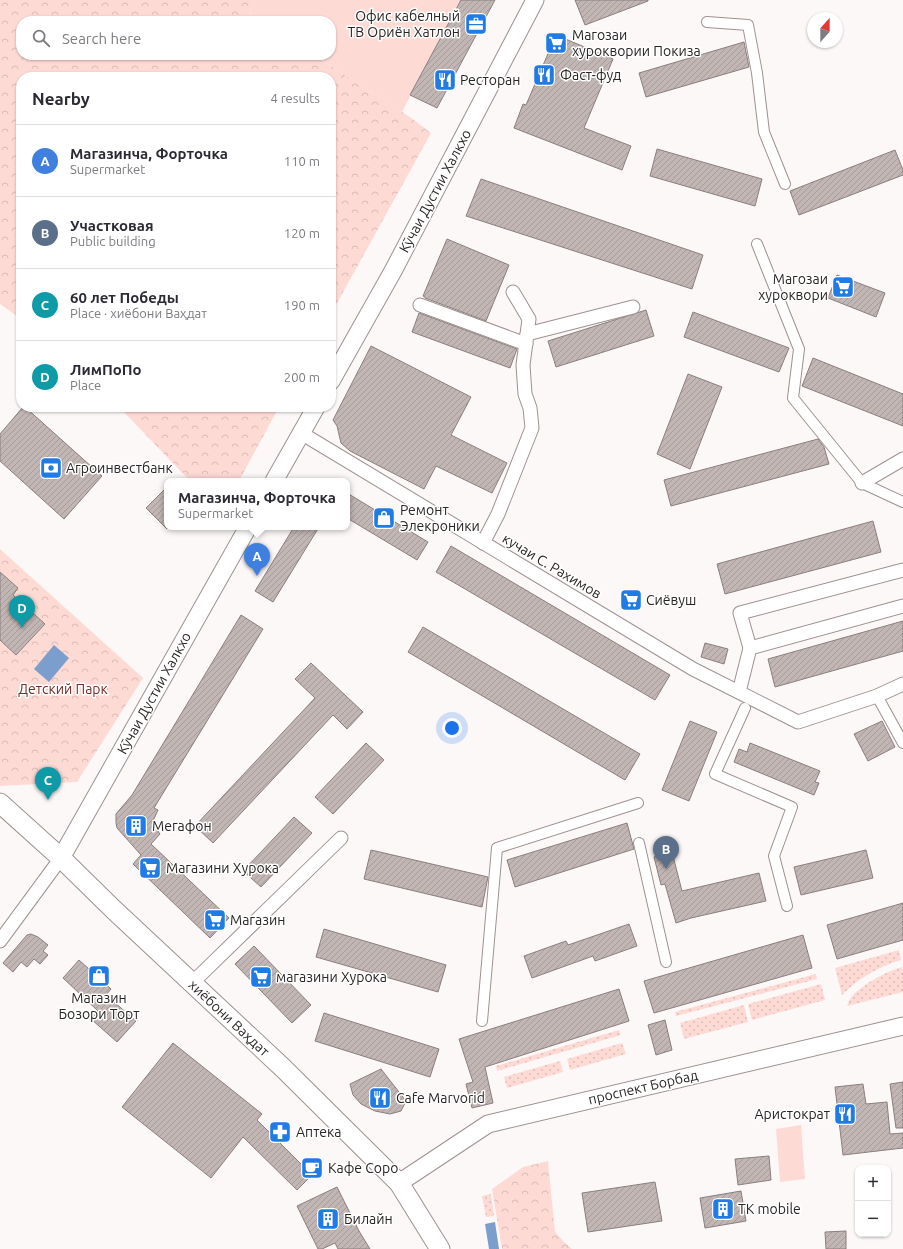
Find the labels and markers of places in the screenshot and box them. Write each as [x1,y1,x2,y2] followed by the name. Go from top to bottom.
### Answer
[347,8,460,40] place label: Офис кабелный ТВ Ориён Хатлон
[463,11,489,37] office icon: Офис кабелный ТВ Ориён Хатлон
[572,27,701,59] place label: Магозаи хуроквории Покиза
[543,30,569,56] supermarket icon: Магозаи хуроквории Покиза
[531,62,557,88] restaurant icon: Фаст-фуд
[432,67,458,93] restaurant icon: Ресторан
[560,67,621,83] place label: Фаст-фуд
[460,72,521,88] place label: Ресторан
[758,271,828,303] place label: Магозаи хуроквори
[830,274,856,300] supermarket icon: Магозаи хуроквори
[38,455,64,481] bank icon: Агроинвестбанк
[66,460,173,476] place label: Агроинвестбанк
[400,502,480,534] place label: Ремонт Элекроники
[371,505,397,531] shop icon: Ремонт Элекроники
[244,543,270,576] pin: A
[618,587,644,613] supermarket icon: Сиёвуш
[646,592,696,608] place label: Сиёвуш
[9,595,35,628] pin: D
[35,767,61,800] pin: C
[123,813,149,839] building icon: Мегафон
[152,818,212,834] place label: Мегафон
[653,836,679,869] pin: B
[137,855,163,881] supermarket icon: Магазини Хурока
[166,860,279,876] place label: Магазини Хурока
[202,907,228,933] supermarket icon: Магазин
[230,912,285,928] place label: Магазин
[86,963,112,989] shop icon: Магазин Бозори Торт
[248,964,274,990] supermarket icon: магазини Хурока
[276,969,387,985] place label: магазини Хурока
[59,990,140,1022] place label: Магазин Бозори Торт
[367,1085,393,1111] restaurant icon: Cafe Marvorid
[396,1090,485,1106] place label: Cafe Marvorid
[832,1101,858,1127] restaurant icon: Аристократ
[755,1106,830,1122] place label: Аристократ
[267,1119,293,1145] pharmacy icon: Аптека
[296,1124,341,1140] place label: Аптека
[299,1155,325,1181] cafe icon: Кафе Соро
[328,1160,398,1176] place label: Кафе Соро
[710,1196,736,1222] building icon: TK mobile
[738,1201,801,1217] place label: TK mobile
[315,1206,341,1232] building icon: Билайн
[344,1211,393,1227] place label: Билайн

